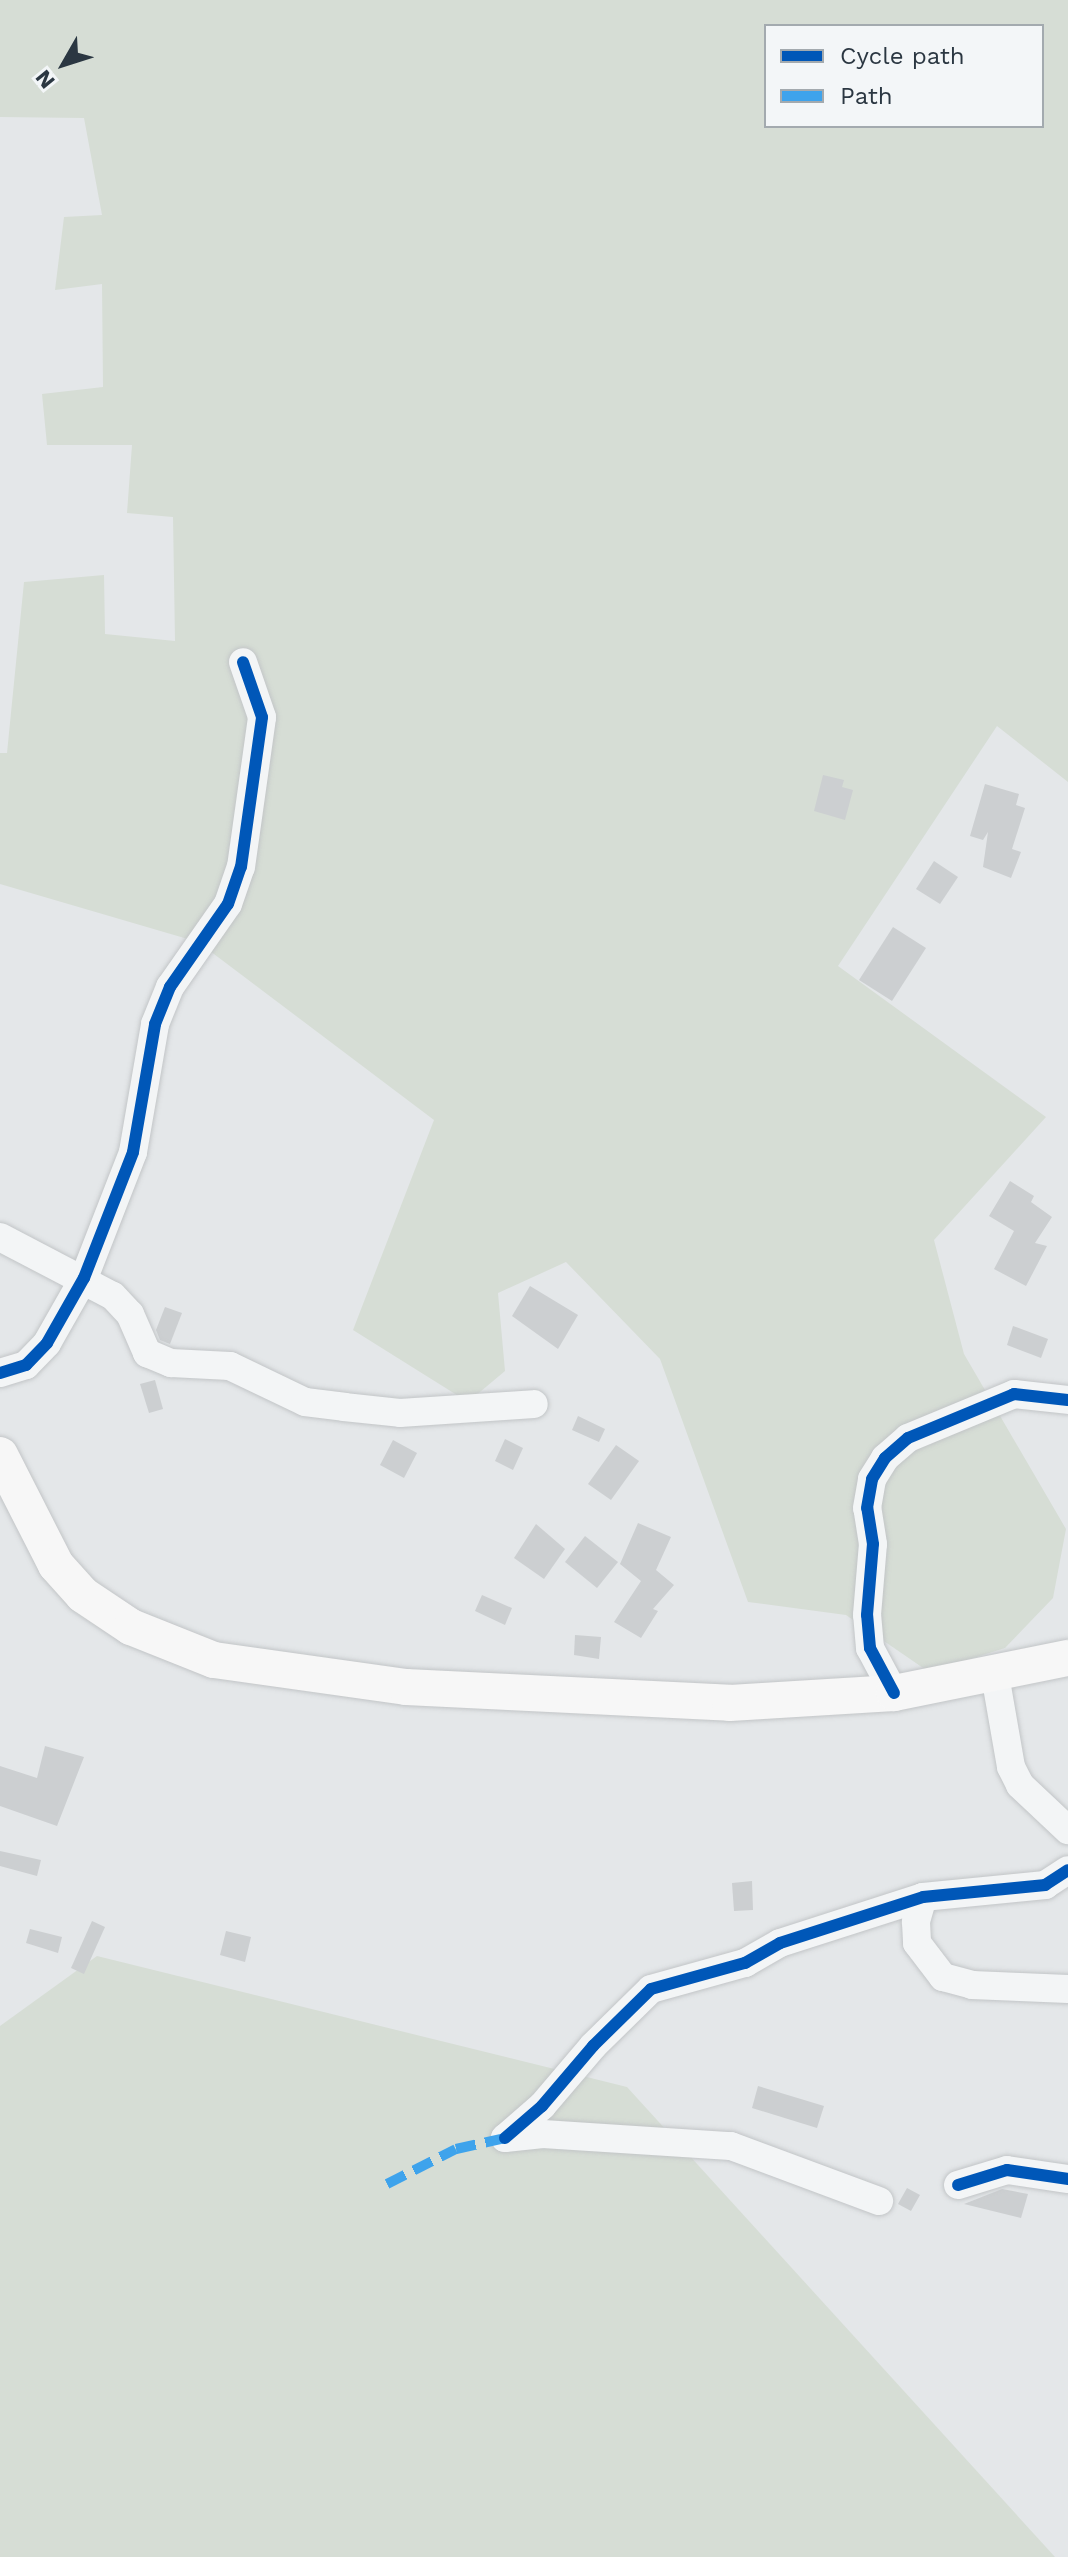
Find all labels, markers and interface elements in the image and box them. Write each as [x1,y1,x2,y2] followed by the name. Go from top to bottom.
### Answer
[24,24,104,104] north arrow
[764,24,1044,128] legend
[840,42,965,70] text: Cycle path
[30,65,60,94] text: N
[840,82,893,110] text: Path

